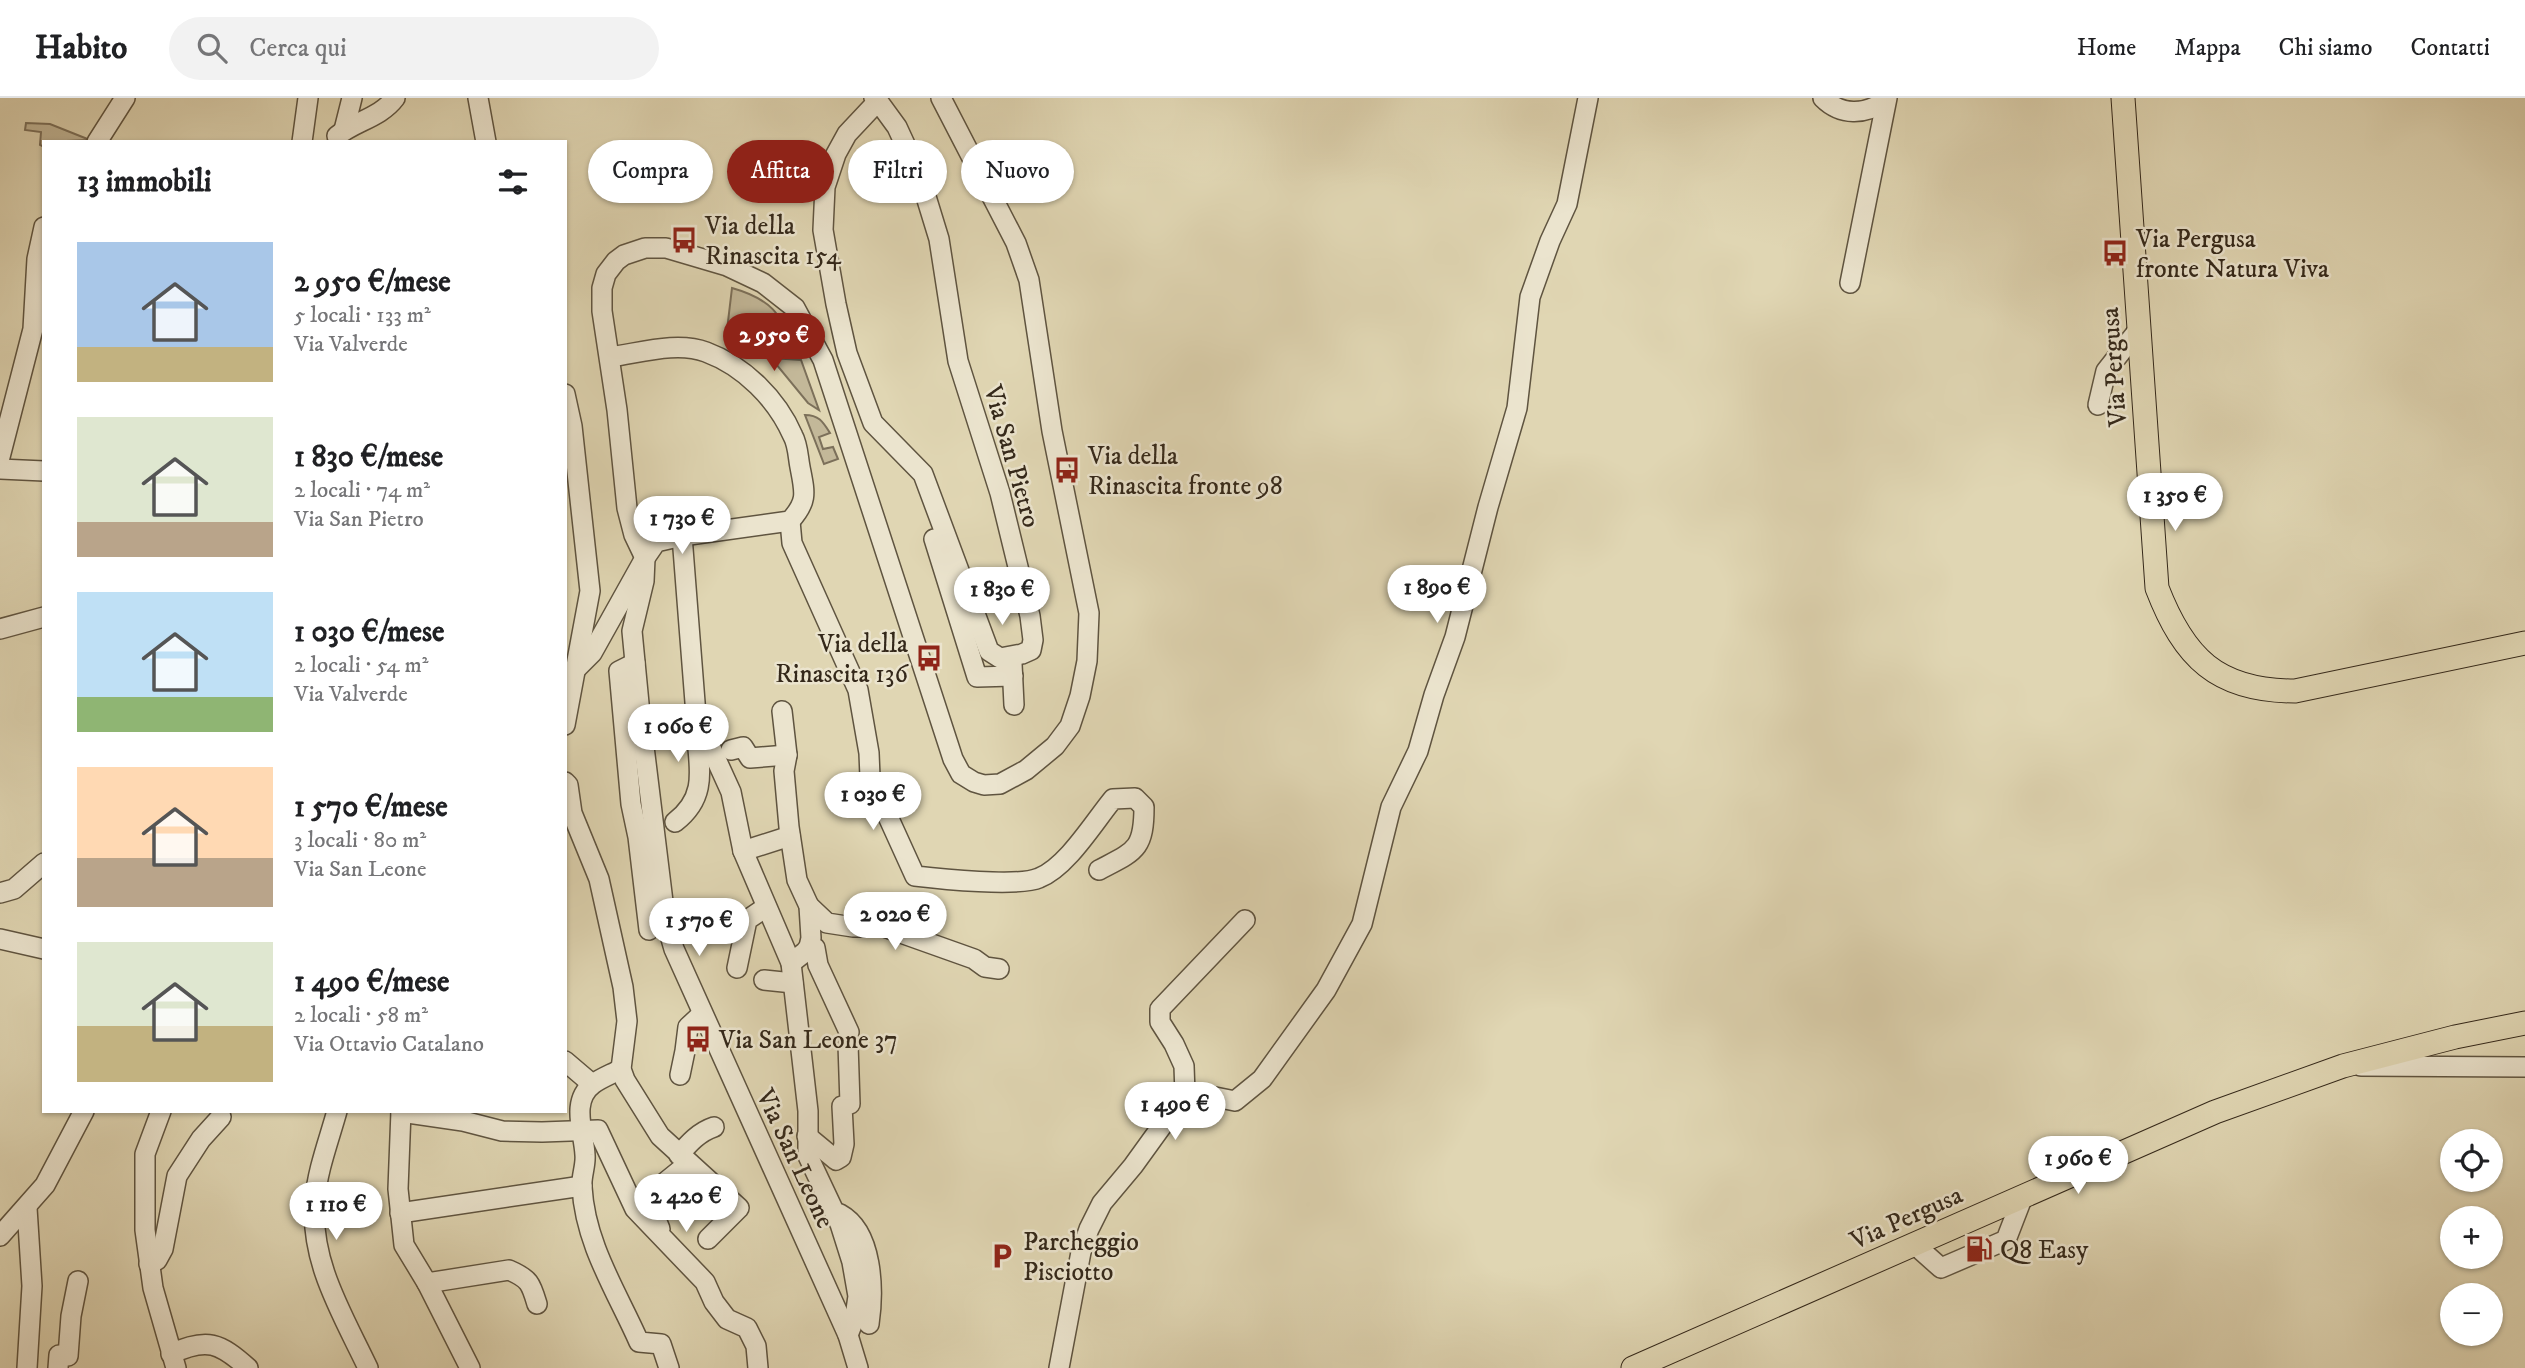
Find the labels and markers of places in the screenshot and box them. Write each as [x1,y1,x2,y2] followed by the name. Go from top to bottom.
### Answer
[704,210,842,273] place label: Via della Rinascita 154
[2135,223,2329,286] place label: Via Pergusa fronte Natura Viva
[669,225,699,255] bus stop icon: Via della Rinascita 154
[2100,238,2130,268] bus stop icon: Via Pergusa fronte Natura Viva
[709,314,839,373] pin: 2 950 €
[1087,440,1283,503] place label: Via della Rinascita fronte 98
[1052,455,1082,485] bus stop icon: Via della Rinascita fronte 98
[2110,474,2240,533] pin: 1 350 €
[617,496,747,556] pin: 1 730 €
[1372,566,1502,625] pin: 1 890 €
[937,568,1067,627] pin: 1 830 €
[775,628,909,691] place label: Via della Rinascita 136
[914,643,944,673] bus stop icon: Via della Rinascita 136
[613,704,743,764] pin: 1 060 €
[808,772,938,832] pin: 1 030 €
[830,892,960,952] pin: 2 020 €
[634,898,764,958] pin: 1 570 €
[683,1024,713,1054] bus stop icon: Via San Leone 37
[718,1024,898,1057] place label: Via San Leone 37
[1110,1082,1240,1142] pin: 1 490 €
[2013,1136,2143,1196] pin: 1 960 €
[621,1174,751,1234] pin: 2 420 €
[271,1182,401,1242] pin: 1 110 €
[1023,1226,1139,1289] place label: Parcheggio Pisciotto
[1964,1234,1994,1264] fuel station icon: Q8 Easy
[2000,1234,2089,1267] place label: Q8 Easy
[987,1241,1017,1271] parking icon: Parcheggio Pisciotto

